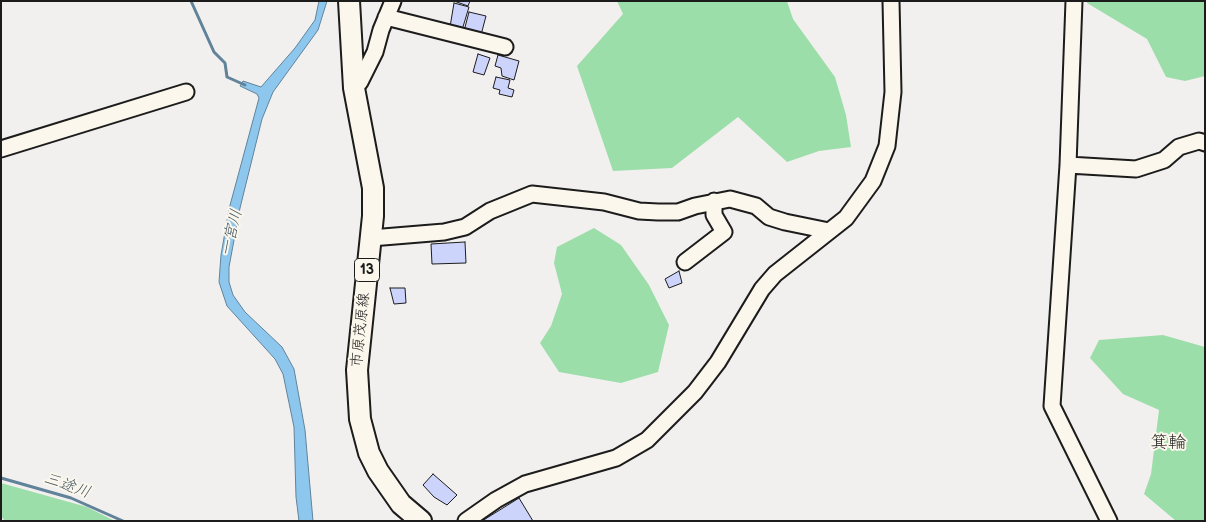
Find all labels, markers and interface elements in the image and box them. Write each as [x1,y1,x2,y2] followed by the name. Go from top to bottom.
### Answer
[217,207,247,259] water label: 一宮川
[354,258,380,282] road number: 13
[348,292,374,368] street label: 市原茂原線
[1150,432,1186,454] district label: 箕輪
[41,469,93,503] water label: 三途川

